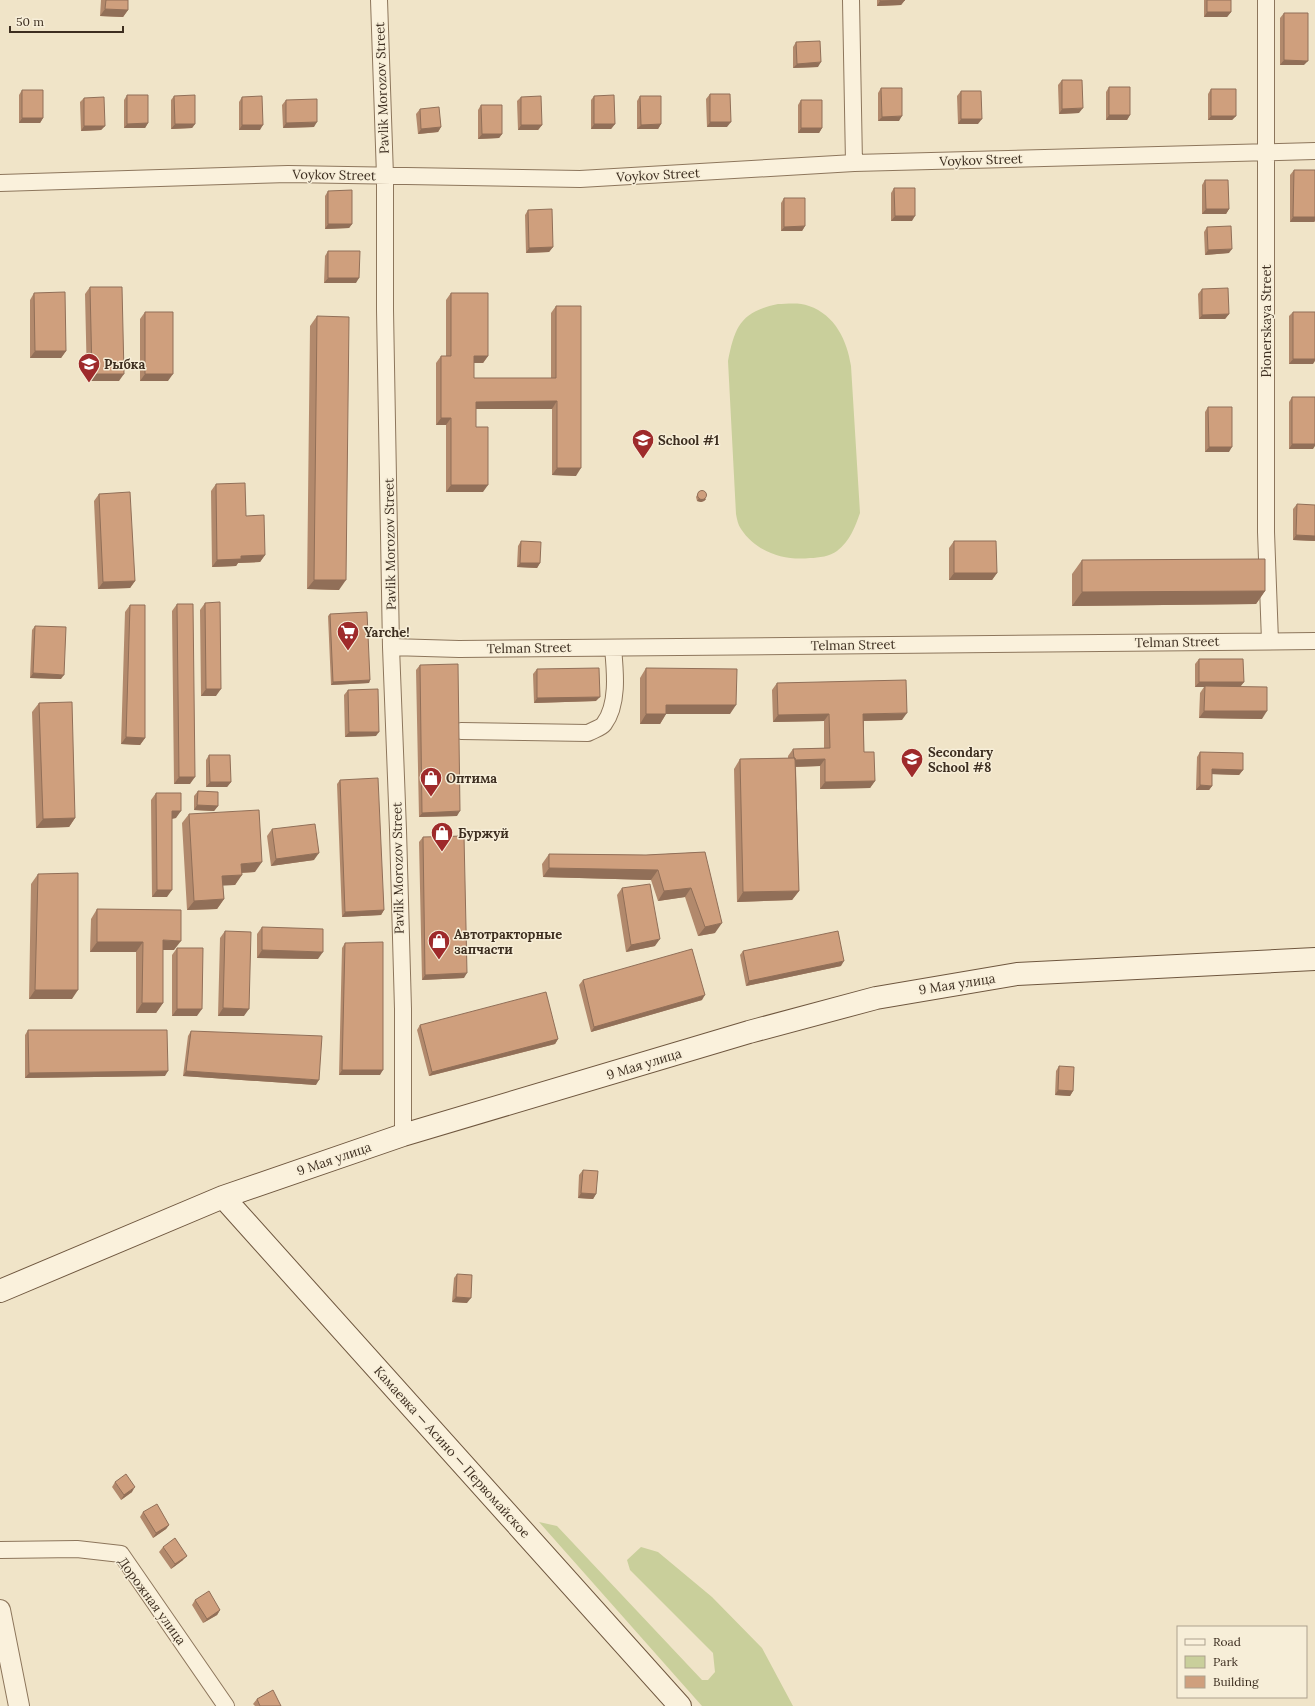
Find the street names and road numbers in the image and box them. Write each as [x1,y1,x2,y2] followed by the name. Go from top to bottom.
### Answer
[371,22,393,154] street label: Pavlik Morozov Street
[938,150,1023,170] street label: Voykov Street
[615,164,700,186] street label: Voykov Street
[291,166,376,184] street label: Voykov Street
[1258,264,1275,378] street label: Pionerskaya Street
[380,478,400,610] street label: Pavlik Morozov Street
[1134,633,1220,651] street label: Telman Street
[810,636,896,654] street label: Telman Street
[486,639,572,657] street label: Telman Street
[388,802,408,934] street label: Pavlik Morozov Street
[917,970,997,998] street label: 9 Мая улица
[604,1044,684,1083] street label: 9 Мая улица
[295,1138,374,1180] street label: 9 Мая улица
[370,1363,534,1541] street label: Камаевка — Асино — Первомайское
[114,1554,190,1649] street label: Дорожная улица

